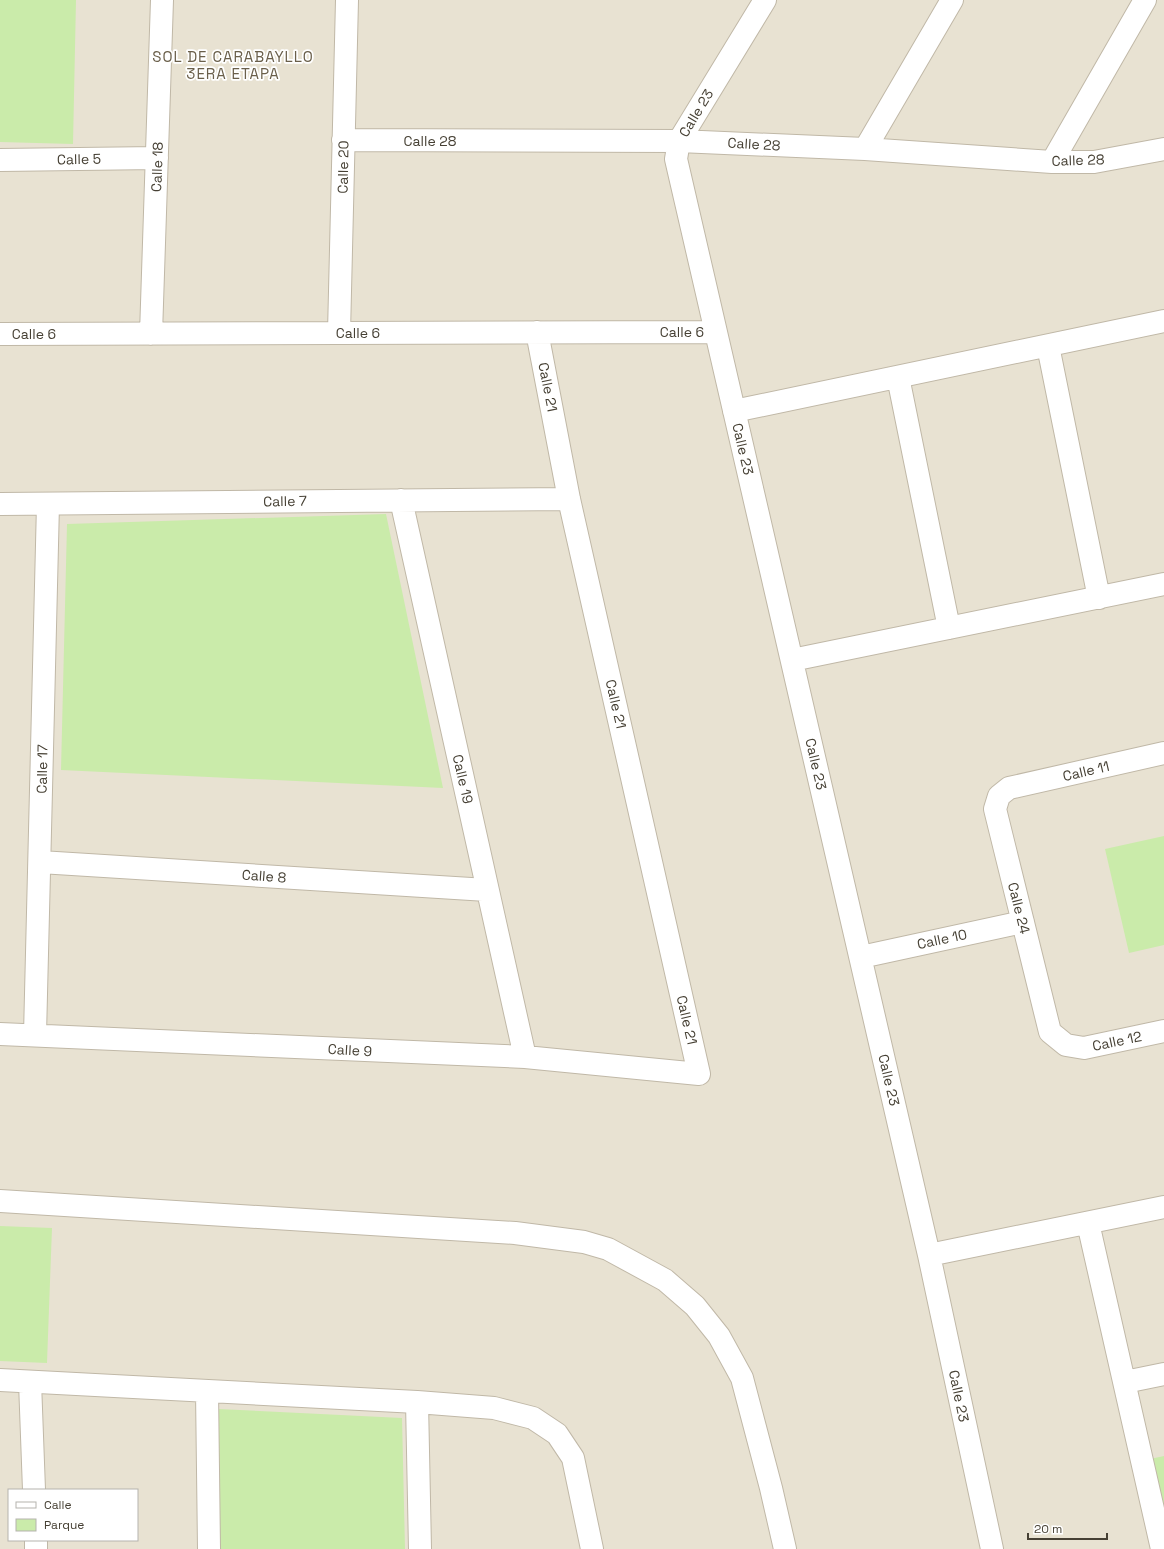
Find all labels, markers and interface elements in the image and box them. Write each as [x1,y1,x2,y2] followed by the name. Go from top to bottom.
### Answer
[152,47,314,83] district label: SOL DE CARABAYLLO 3ERA ETAPA
[675,86,717,140] street label: Calle 23
[404,132,457,150] street label: Calle 28
[727,134,781,154] street label: Calle 28
[334,140,352,194] street label: Calle 20
[147,141,167,192] street label: Calle 18
[57,150,101,168] street label: Calle 5
[1051,150,1105,170] street label: Calle 28
[660,323,704,341] street label: Calle 6
[336,324,380,342] street label: Calle 6
[12,325,56,343] street label: Calle 6
[534,361,562,413] street label: Calle 21
[728,421,758,477] street label: Calle 23
[263,492,307,510] street label: Calle 7
[602,678,630,730] street label: Calle 21
[801,736,831,792] street label: Calle 23
[33,744,51,794] street label: Calle 17
[449,753,477,805] street label: Calle 19
[1061,757,1111,785] street label: Calle 11
[241,865,287,887] street label: Calle 8
[1004,880,1034,936] street label: Calle 24
[915,925,969,953] street label: Calle 10
[673,994,701,1046] street label: Calle 21
[1091,1027,1143,1055] street label: Calle 12
[327,1040,373,1060] street label: Calle 9
[874,1052,904,1108] street label: Calle 23
[945,1368,973,1424] street label: Calle 23
[8,1489,138,1541] legend
[44,1497,72,1513] text: Calle
[1028,1515,1107,1541] scale bar
[44,1517,84,1533] text: Parque
[1034,1521,1062,1537] text: 20 m

